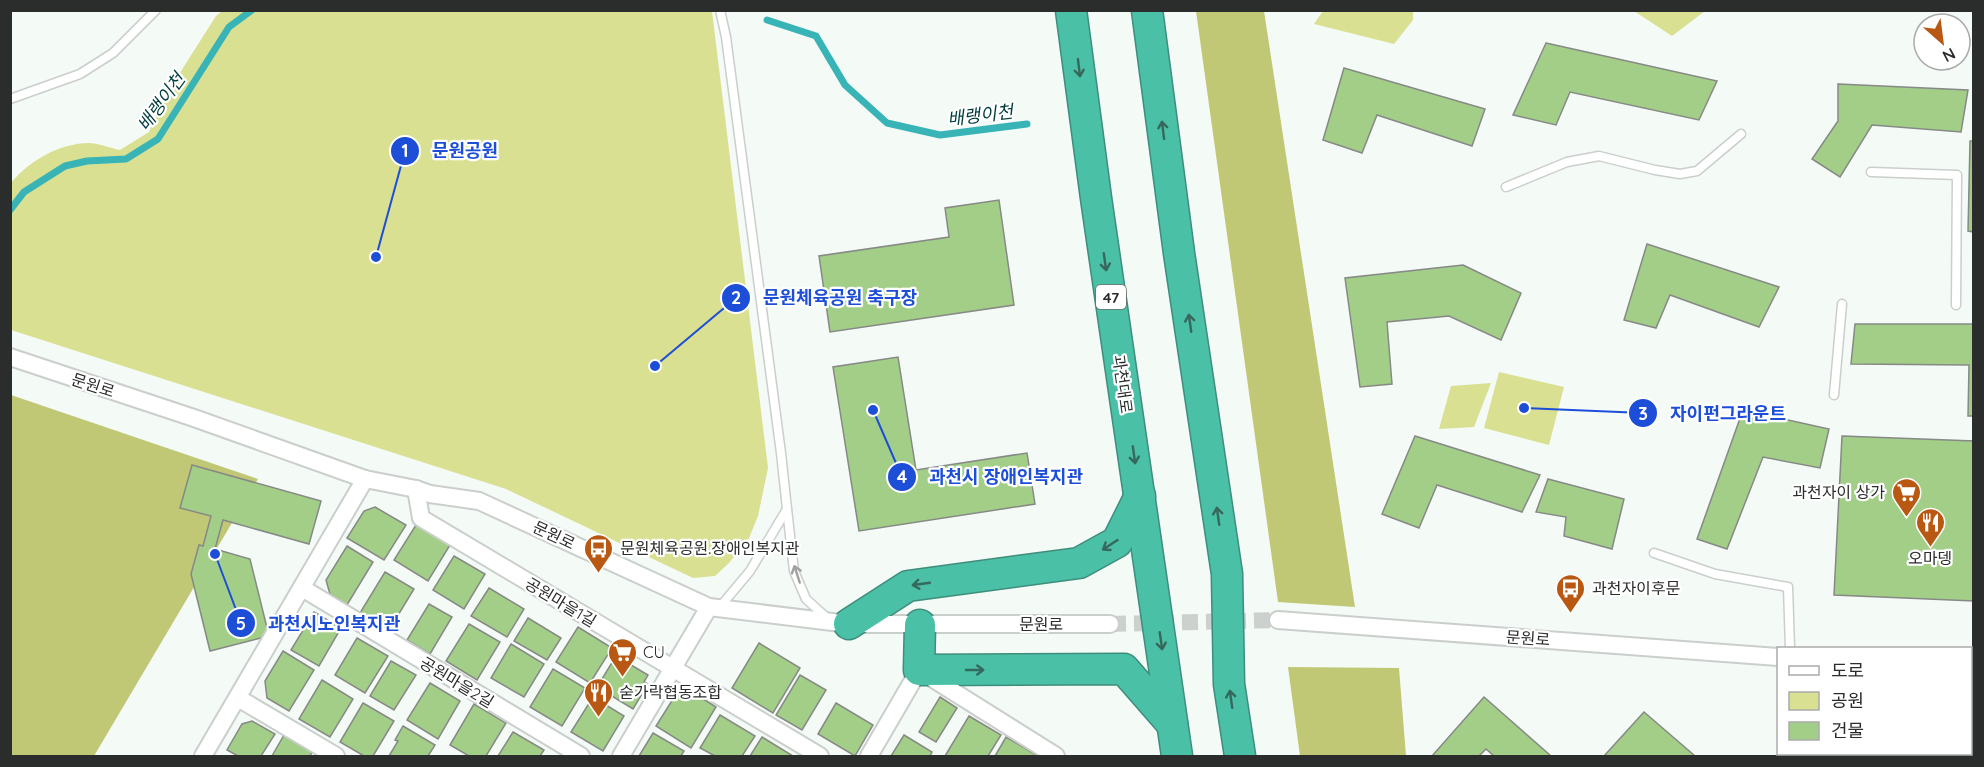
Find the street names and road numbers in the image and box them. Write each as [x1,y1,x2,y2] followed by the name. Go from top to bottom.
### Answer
[1096,285,1126,309] road number: 47
[1109,353,1137,415] street label: 과천대로
[69,369,117,401] street label: 문원로
[530,517,578,554] street label: 문원로
[522,573,600,631] street label: 공원마을1길
[1019,614,1063,634] street label: 문원로
[1505,626,1551,650] street label: 문원로
[417,652,497,712] street label: 공원마을2길

